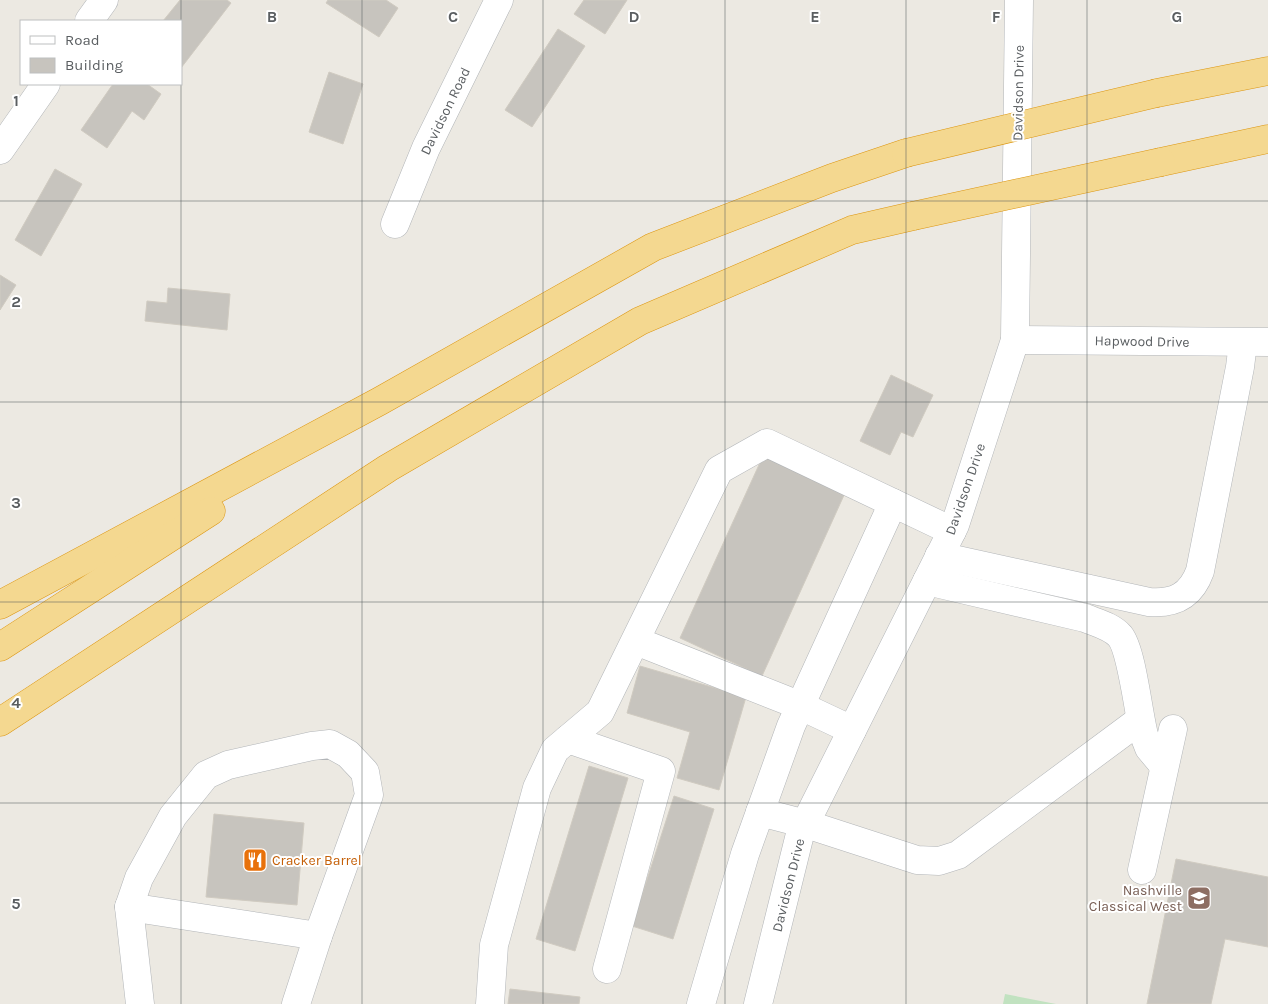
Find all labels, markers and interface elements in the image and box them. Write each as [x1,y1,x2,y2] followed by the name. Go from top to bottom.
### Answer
[267,7,277,26] text: B
[448,7,458,26] text: C
[629,7,640,26] text: D
[810,7,820,26] text: E
[992,7,1001,26] text: F
[1172,7,1182,26] text: G
[20,20,182,85] legend
[65,31,100,49] text: Road
[1009,45,1028,141] street label: Davidson Drive
[65,56,123,74] text: Building
[417,65,474,158] street label: Davidson Road
[13,91,19,110] text: 1
[11,292,21,311] text: 2
[1094,332,1190,351] street label: Hapwood Drive
[942,441,989,537] street label: Davidson Drive
[11,493,21,512] text: 3
[11,693,21,712] text: 4
[769,837,808,934] street label: Davidson Drive
[242,847,268,873] restaurant icon: Cracker Barrel
[272,852,362,869] place label: Cracker Barrel
[1089,882,1182,915] place label: Nashville Classical West
[1186,885,1212,911] school or university icon: Nashville Classical West
[11,894,21,913] text: 5

